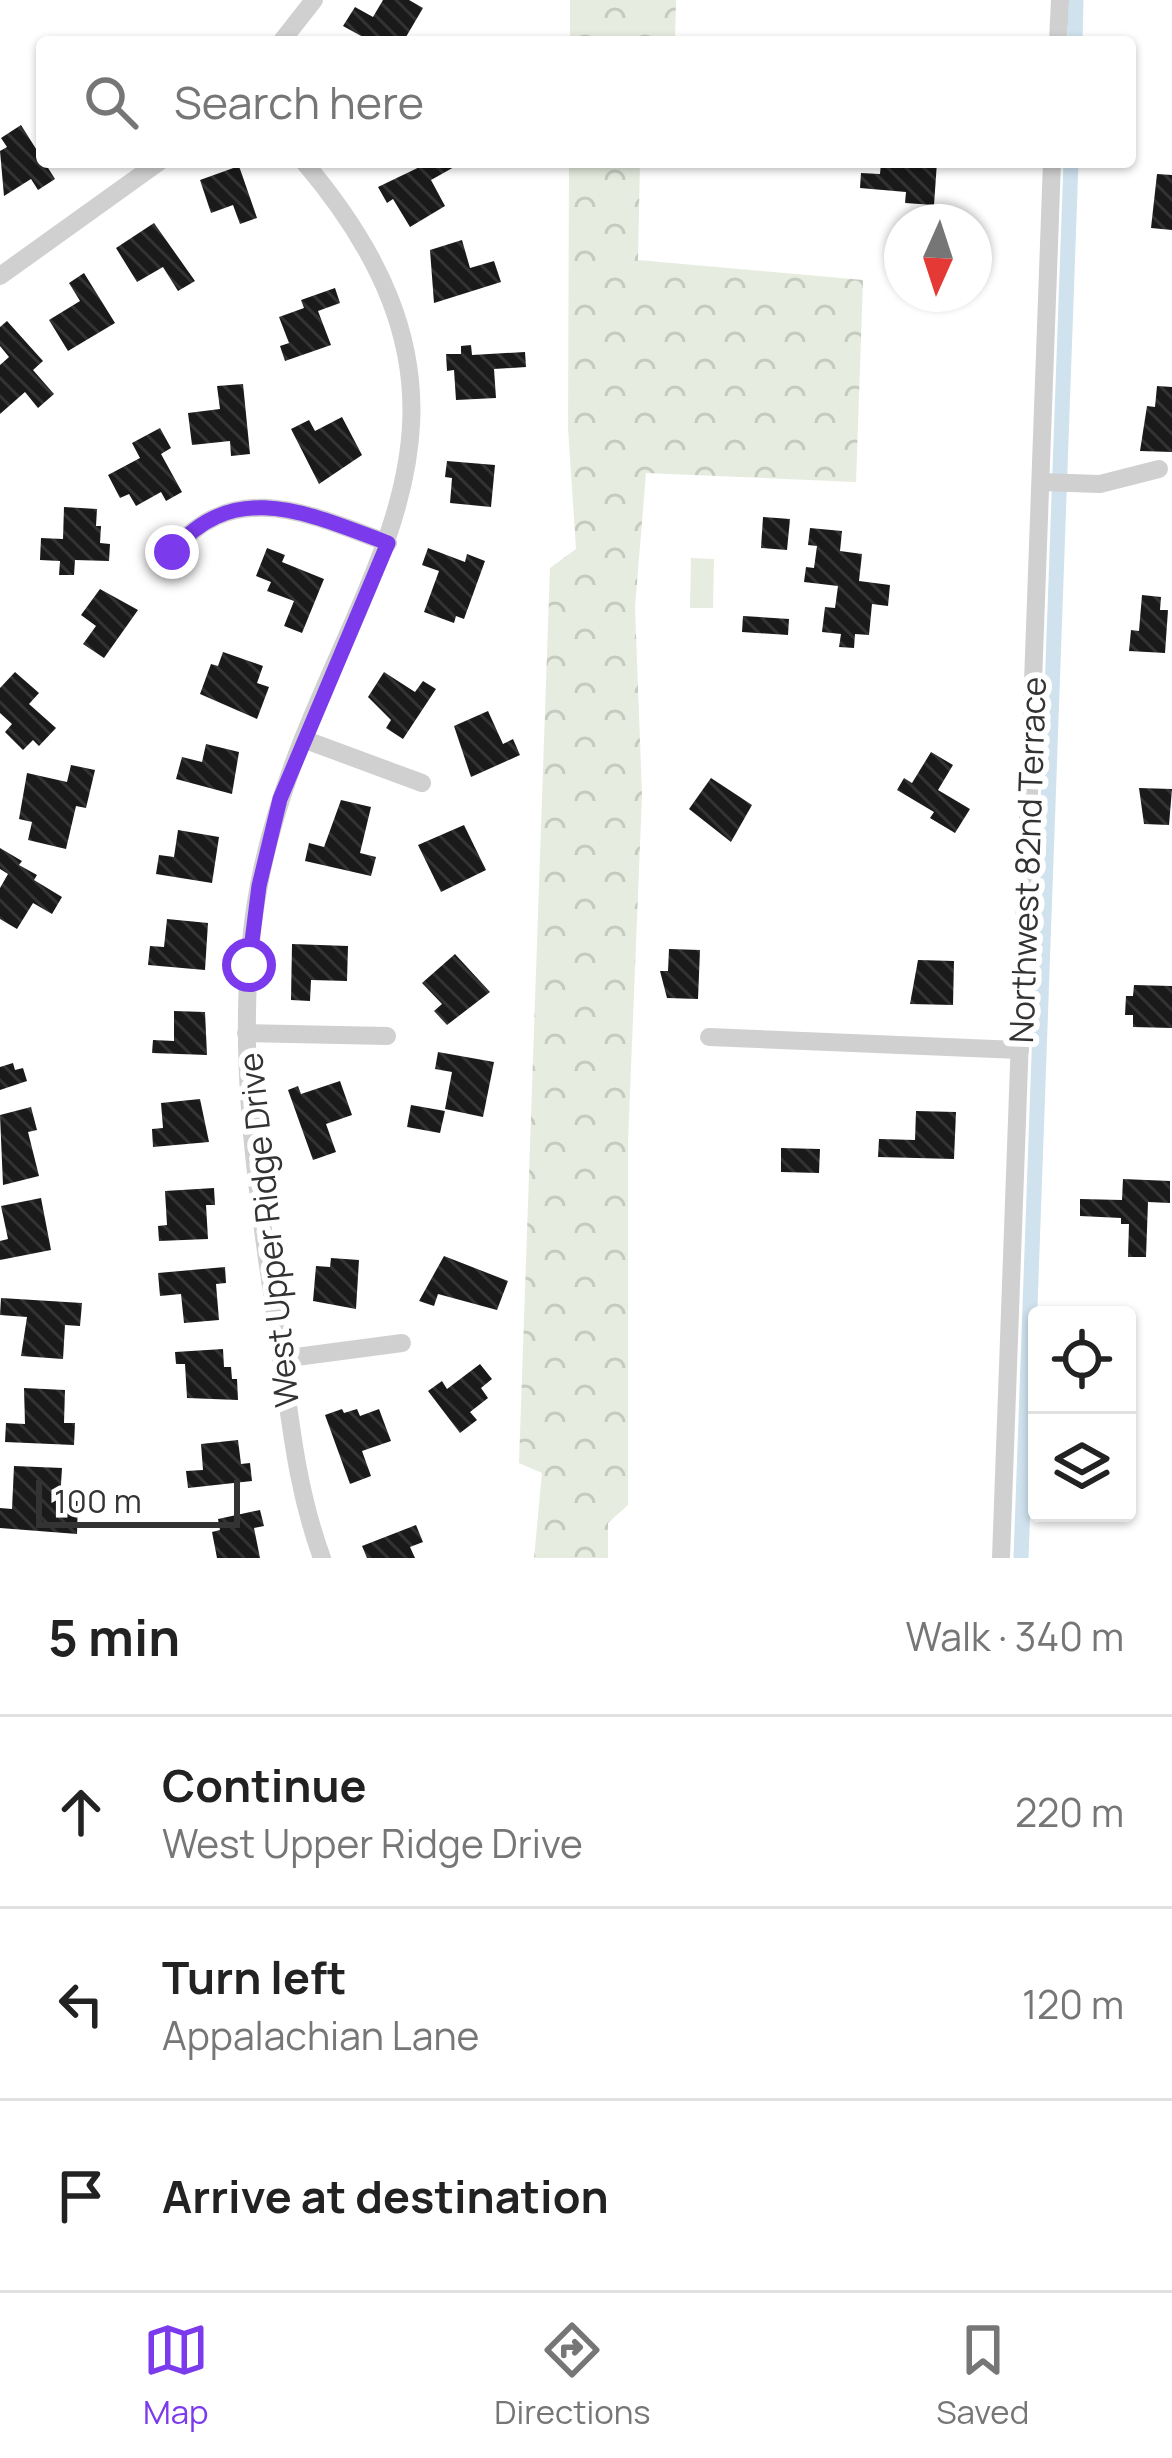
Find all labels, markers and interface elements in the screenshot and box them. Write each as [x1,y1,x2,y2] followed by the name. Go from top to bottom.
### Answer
[36,36,1136,168] search box
[78,69,144,135] icon: search
[174,71,424,133] text: Search here
[884,204,992,312] north arrow
[145,525,199,579] route end
[998,676,1056,1044] street label: Northwest 82nd Terrace
[222,938,276,992] route start
[227,1051,309,1409] street label: West Upper Ridge Drive
[1028,1306,1136,1522] map controls
[1028,1306,1136,1414] button: locate
[1028,1414,1136,1522] button: layers
[36,1474,240,1527] scale bar
[54,1478,142,1523] text: 100 m
[48,1602,180,1671] text: 5 min
[906,1609,1124,1663] text: Walk · 340 m
[162,1754,367,1816] text: Continue
[48,1779,114,1845] icon: ahead
[1015,1785,1124,1839] text: 220 m
[162,1816,583,1870] text: West Upper Ridge Drive
[162,1946,347,2008] text: Turn left
[48,1971,114,2037] icon: left
[1022,1977,1124,2031] text: 120 m
[162,2008,479,2062] text: Appalachian Lane
[48,2163,114,2229] icon: arrive
[162,2165,609,2227] text: Arrive at destination
[143,2317,209,2434] tab: Map
[494,2317,651,2434] tab: Directions
[936,2317,1029,2434] tab: Saved

